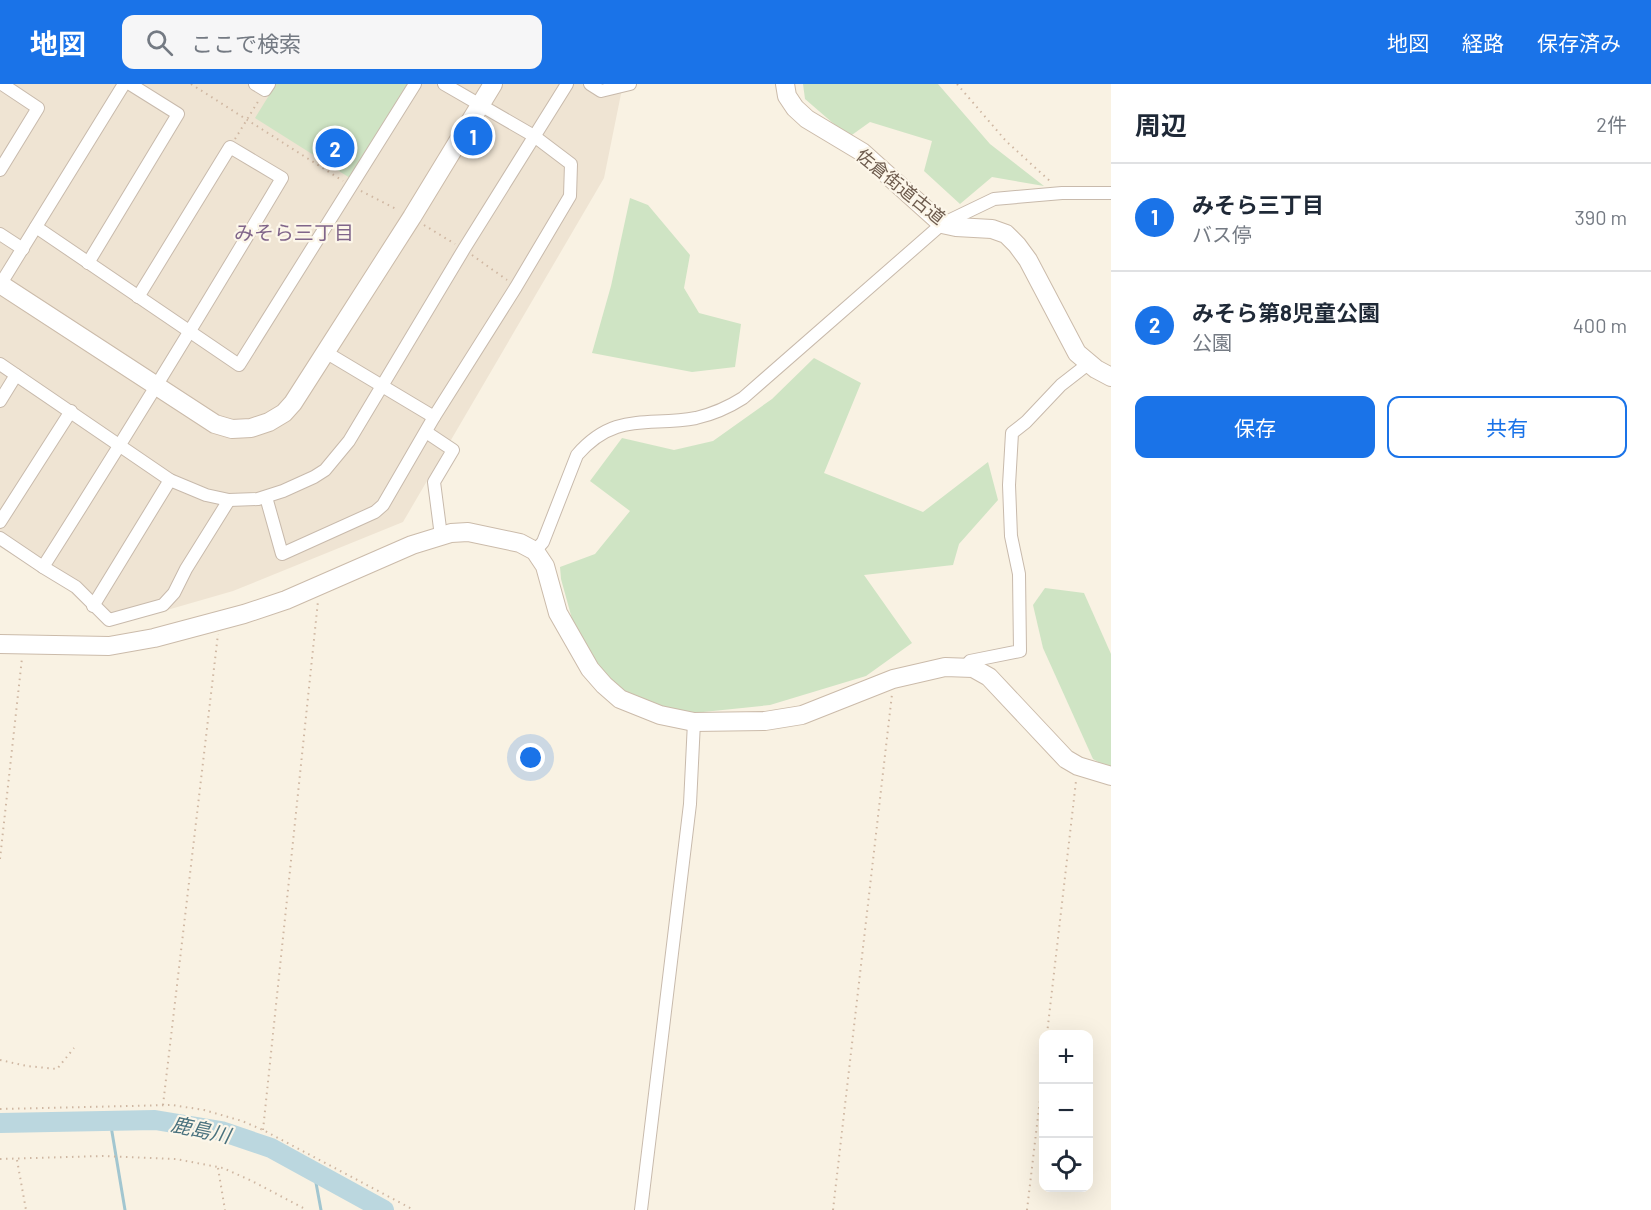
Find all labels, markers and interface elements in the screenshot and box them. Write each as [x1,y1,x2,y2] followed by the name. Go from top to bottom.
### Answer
[122,15,542,69] search box
[30,26,86,60] text: 地図
[143,26,176,59] icon: search
[191,30,301,56] text: ここで検索
[1387,30,1429,55] text: 地図
[1462,30,1504,55] text: 経路
[1537,30,1621,55] text: 保存済み
[1135,109,1187,140] text: 周辺
[1596,112,1627,136] text: 2件
[454,113,492,158] pin: 1
[316,126,354,170] pin: 2
[852,143,950,229] street label: 佐倉街道古道
[1192,191,1324,217] text: みそら三丁目
[1151,205,1158,229] text: 1
[1574,205,1627,229] text: 390 m
[234,220,354,244] district label: みそら三丁目
[1192,222,1252,246] text: バス停
[1192,299,1380,325] text: みそら第8児童公園
[1149,313,1160,337] text: 2
[1573,313,1627,337] text: 400 m
[1192,330,1232,354] text: 公園
[1135,396,1375,458] button: 保存
[1387,396,1627,458] button: 共有
[516,743,545,772] your location
[1039,1030,1093,1192] map controls
[1039,1030,1093,1084] button: +
[1039,1084,1093,1138] button: −
[169,1111,235,1147] water label: 鹿島川
[1039,1138,1093,1192] button: locate

